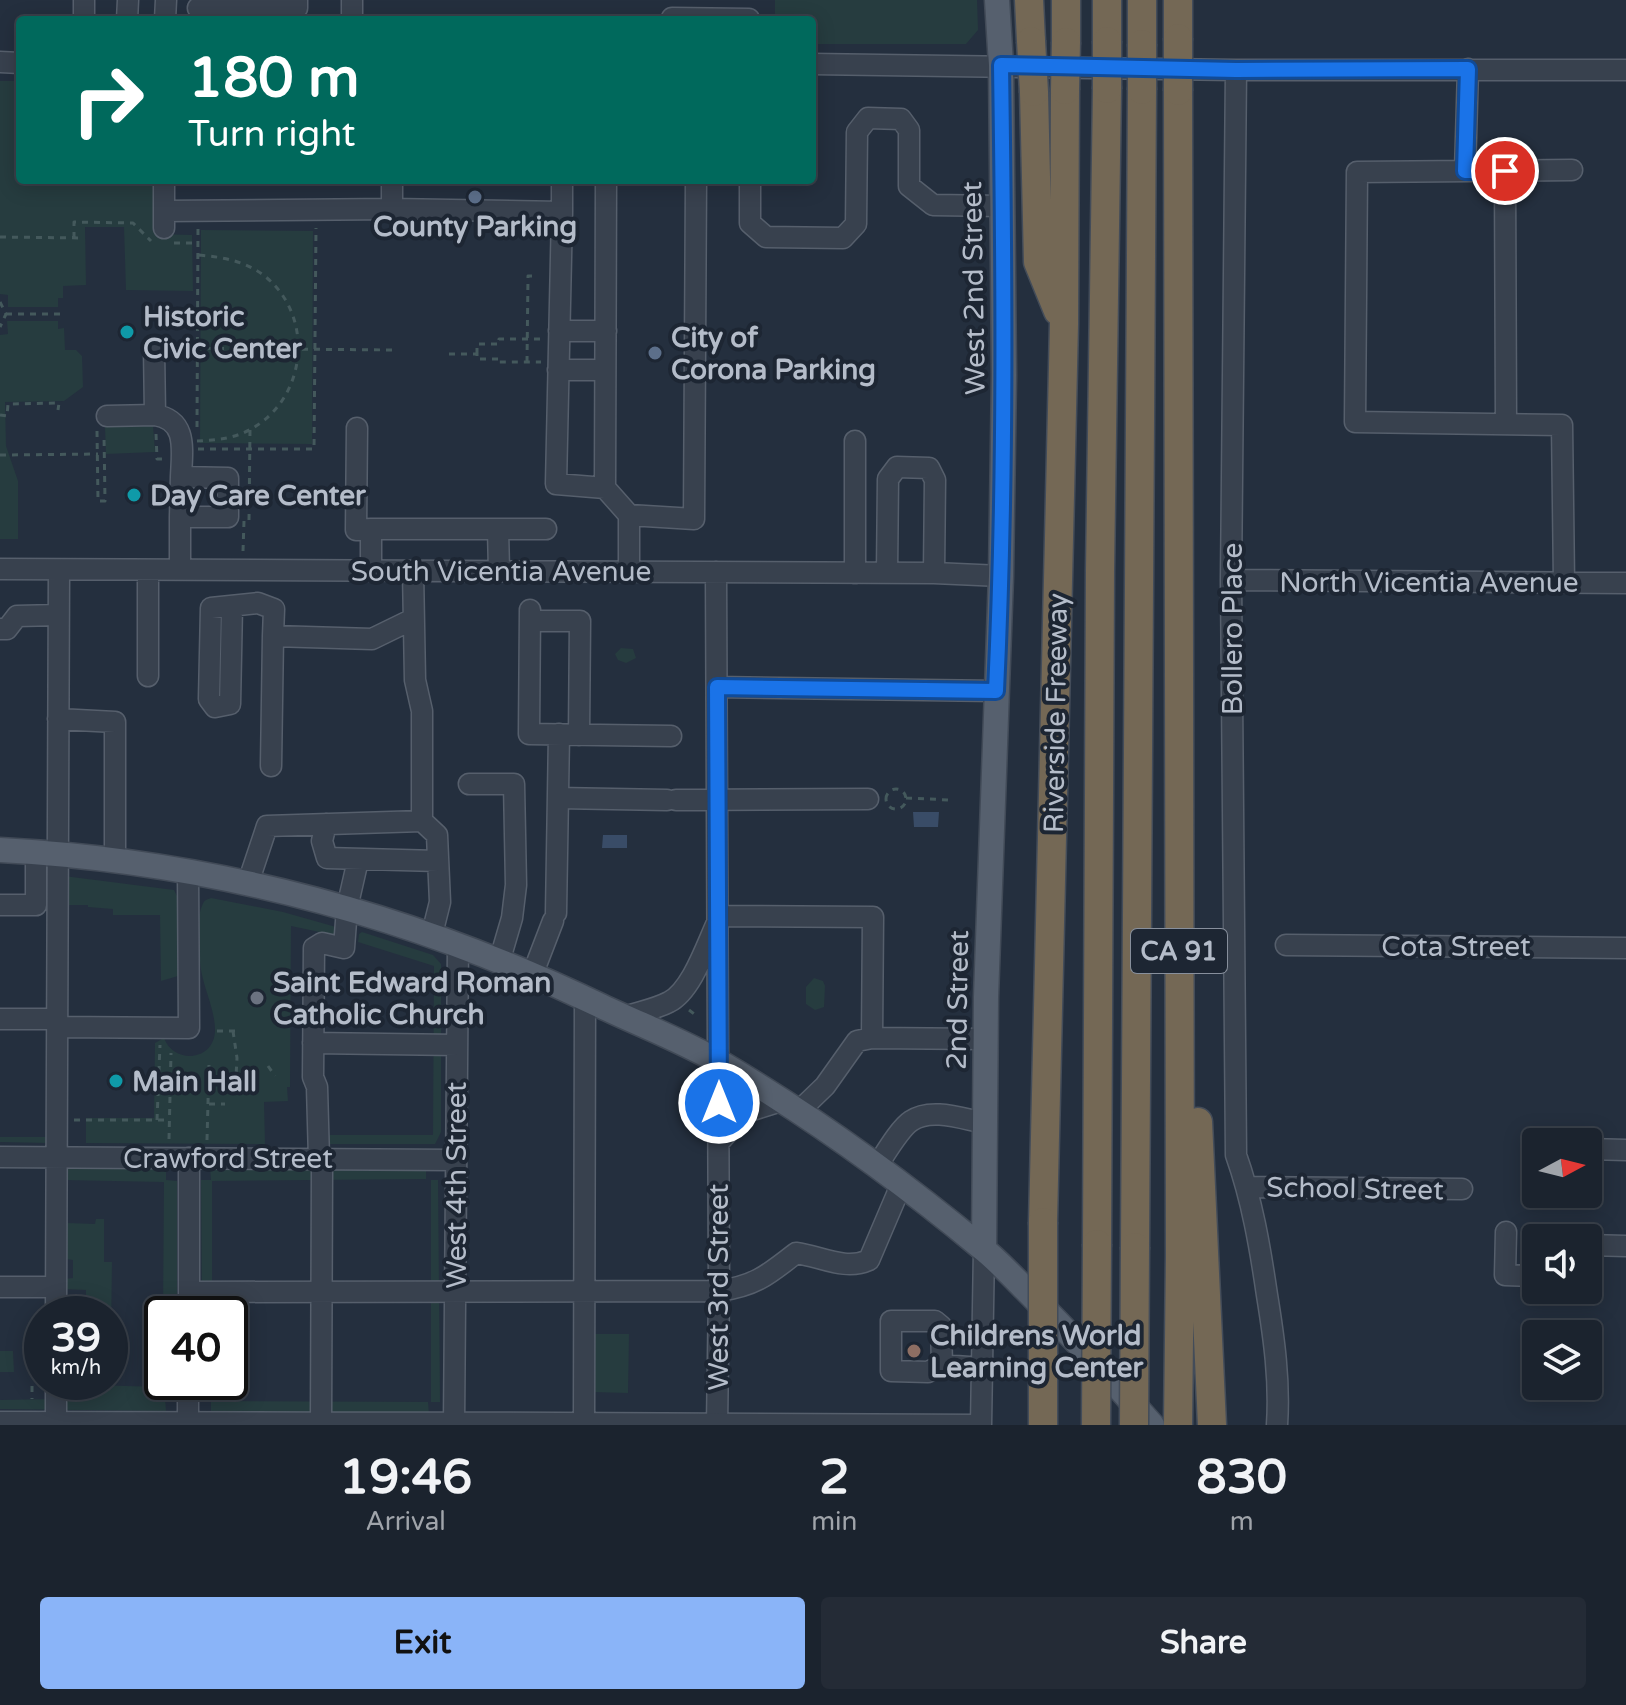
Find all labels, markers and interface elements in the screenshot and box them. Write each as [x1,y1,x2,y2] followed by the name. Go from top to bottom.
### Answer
[188,45,359,112] text: 180 m
[56,48,160,152] icon: right
[188,113,355,156] text: Turn right
[1471,137,1539,205] pin
[1483,149,1527,193] icon: arrive
[955,180,993,395] street label: West 2nd Street
[466,188,484,206] marker: County Parking
[373,210,577,244] place label: County Parking
[143,300,303,366] place label: Historic Civic Center
[671,321,876,387] place label: City of Corona Parking
[118,323,136,341] marker: Historic Civic Center
[646,344,664,362] marker: City of Corona Parking
[150,479,367,513] place label: Day Care Center
[125,486,143,504] marker: Day Care Center
[1216,543,1250,715] street label: Bollero Place
[351,555,651,589] street label: South Vicentia Avenue
[1279,566,1579,600] street label: North Vicentia Avenue
[1037,593,1075,833] street label: Riverside Freeway
[1131,929,1227,973] road number: CA 91
[940,930,976,1070] street label: 2nd Street
[1381,930,1531,964] street label: Cota Street
[273,966,551,1032] place label: Saint Edward Roman Catholic Church
[248,989,266,1007] marker: Saint Edward Roman Catholic Church
[677,1061,761,1145] position arrow
[132,1065,257,1099] place label: Main Hall
[107,1072,125,1090] marker: Main Hall
[440,1081,474,1288] street label: West 4th Street
[1522,1128,1602,1208] north arrow
[1522,1128,1602,1400] map controls
[123,1142,333,1176] street label: Crawford Street
[1266,1170,1444,1208] street label: School Street
[702,1183,736,1391] street label: West 3rd Street
[1522,1224,1602,1304] button: sound
[144,1296,248,1400] speed limit sign: 40
[51,1314,101,1362] text: 39
[930,1319,1144,1385] place label: Childrens World Learning Center
[1522,1320,1602,1400] button: layers
[905,1342,923,1360] marker: Childrens World Learning Center
[51,1356,101,1380] text: km/h
[339,1449,472,1507] text: 19:46
[819,1449,849,1507] text: 2
[1196,1449,1287,1507] text: 830
[365,1506,446,1537] text: Arrival
[811,1506,857,1537] text: min
[1230,1506,1254,1537] text: m
[40,1597,805,1689] button: Exit
[821,1597,1586,1689] button: Share

